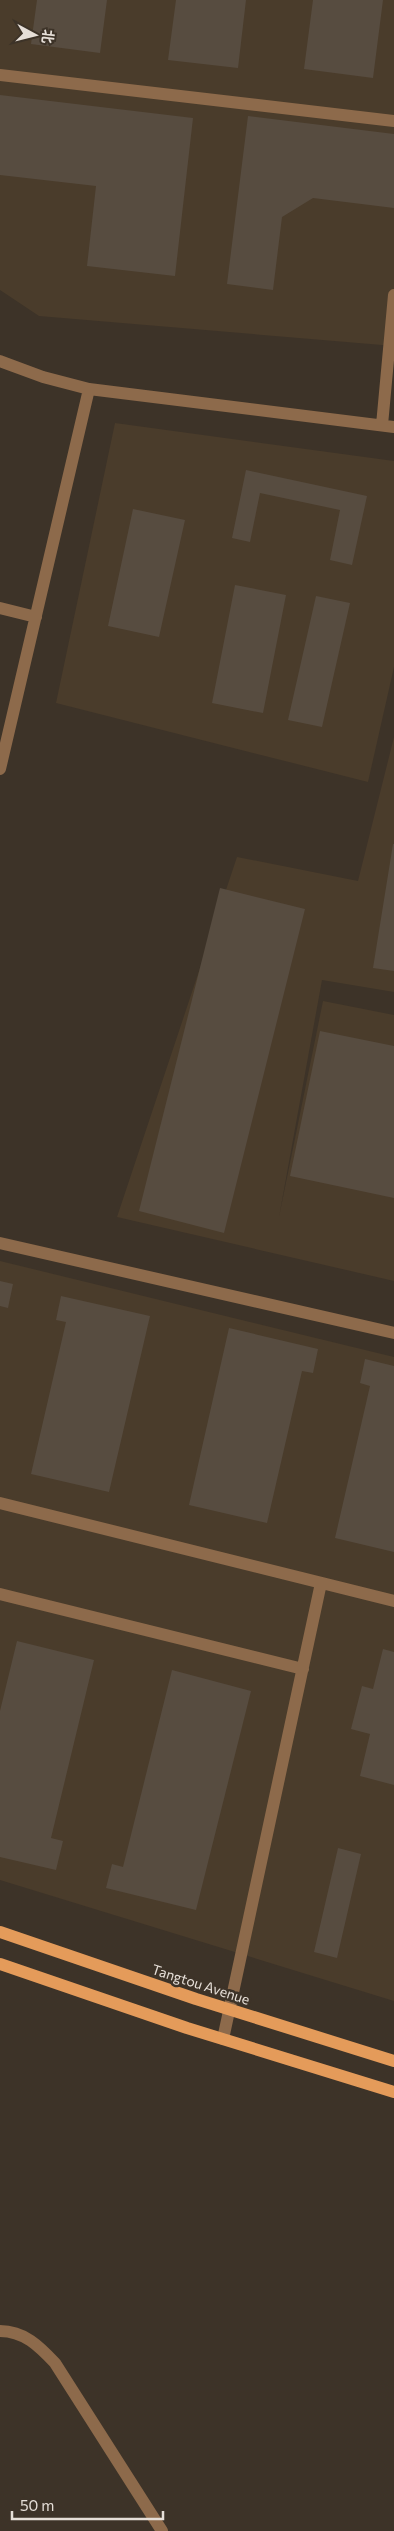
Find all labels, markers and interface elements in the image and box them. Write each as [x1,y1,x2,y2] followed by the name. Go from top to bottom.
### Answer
[10,10,60,60] north arrow
[39,29,58,45] text: 北
[150,1960,252,2008] street label: Tangtou Avenue
[12,2488,164,2520] scale bar
[20,2496,54,2514] text: 50 m

